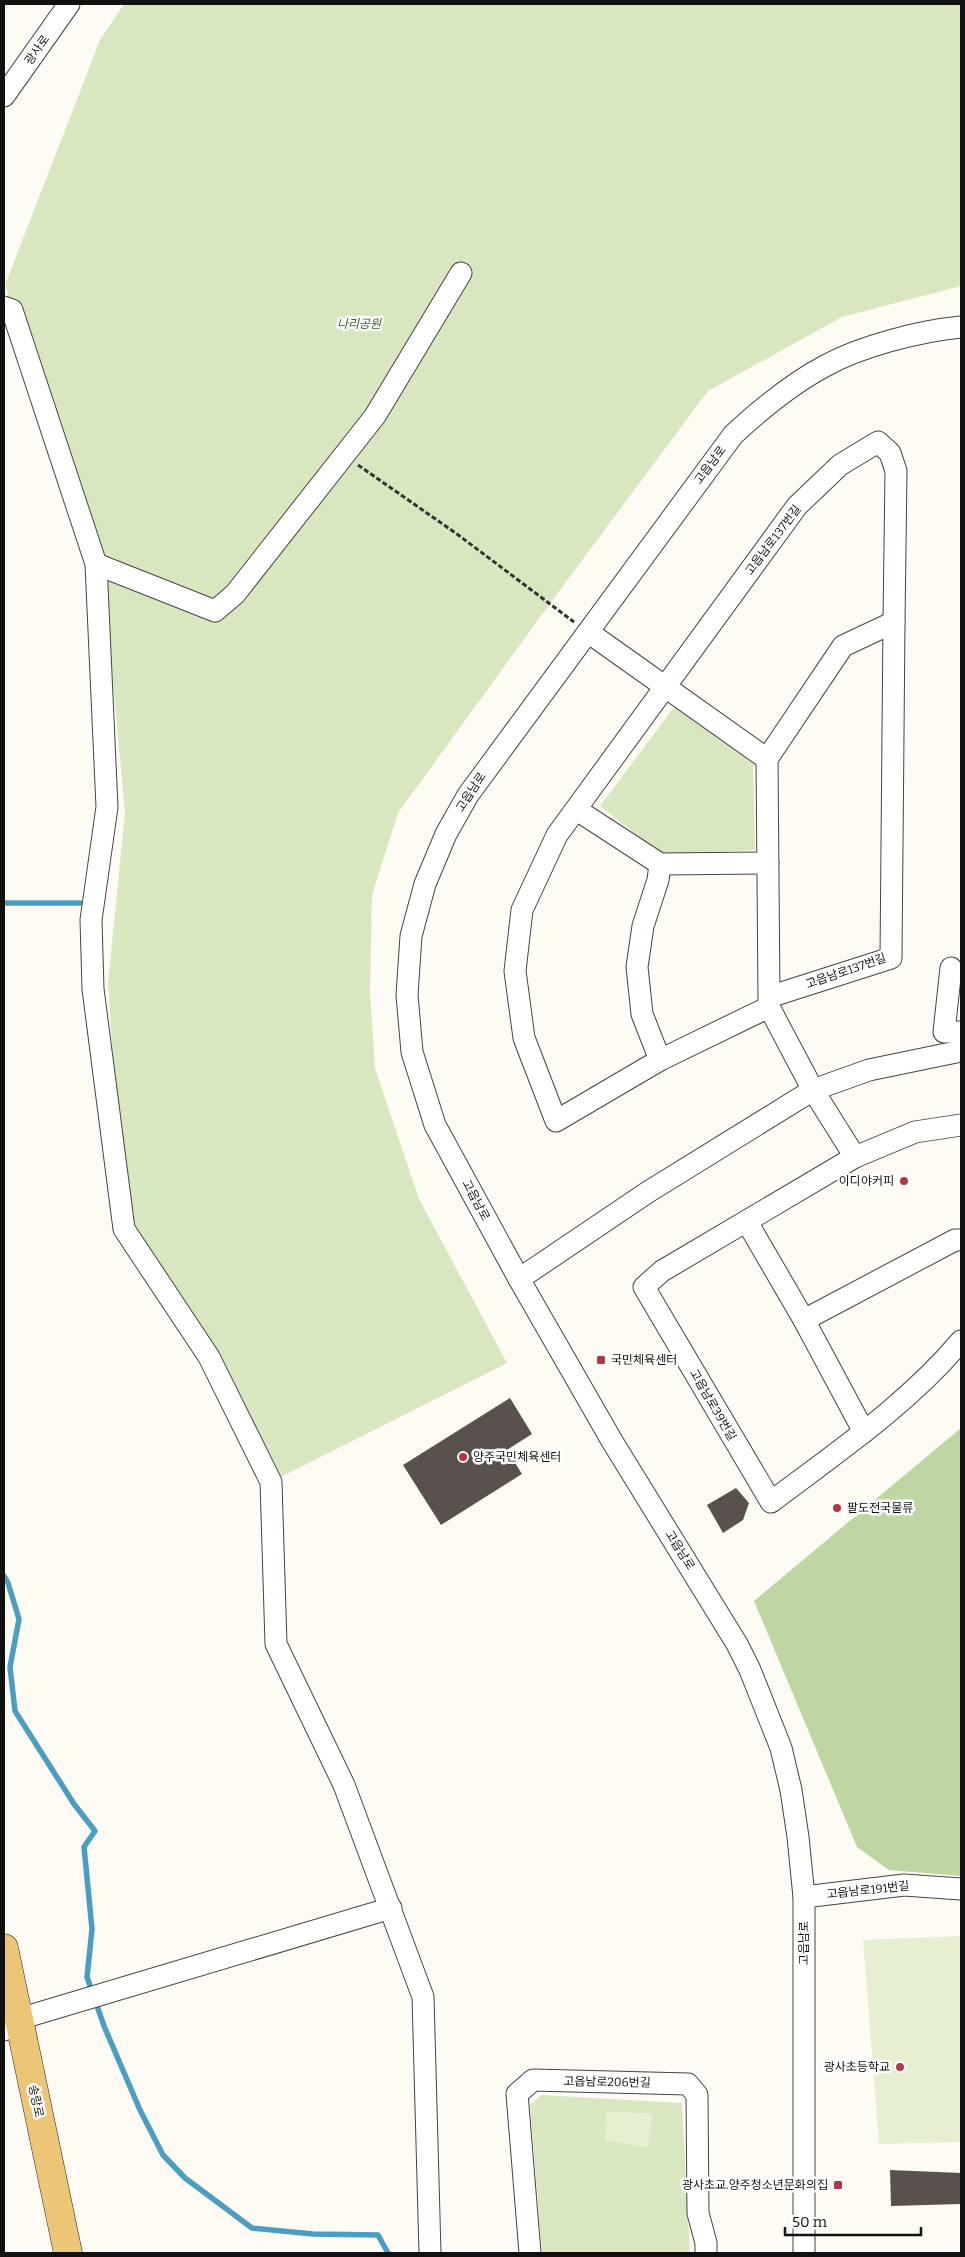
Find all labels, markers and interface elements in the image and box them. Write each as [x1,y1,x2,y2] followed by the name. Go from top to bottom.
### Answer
[22,32,52,68] street label: 광사로
[337,317,382,331] park label: 나리공원
[691,443,729,487] street label: 고읍남로
[742,502,804,578] street label: 고읍남로137번길
[453,770,489,814] street label: 고읍남로
[804,951,888,991] street label: 고읍남로137번길
[839,1174,894,1188] place label: 이디야커피
[898,1175,910,1187] marker: 이디야커피
[459,1177,493,1223] street label: 고읍남로
[611,1353,677,1367] place label: 국민체육센터
[595,1354,607,1366] marker: 국민체육센터
[687,1367,739,1443] street label: 고읍남로39번길
[473,1450,561,1464] place label: 양주국민체육센터
[457,1451,469,1463] marker: 양주국민체육센터
[847,1501,913,1515] place label: 팔도전국물류
[831,1502,843,1514] marker: 팔도전국물류
[662,1528,698,1572] street label: 고읍남로
[826,1879,910,1901] street label: 고읍남로191번길
[797,1921,811,1965] street label: 고읍남로
[824,2060,890,2074] place label: 광사초등학교
[894,2061,906,2073] marker: 광사초등학교
[563,2074,651,2090] street label: 고읍남로206번길
[26,2083,46,2119] street label: 송랑로
[682,2178,828,2192] place label: 광사초교.양주청소년문화의집
[832,2179,844,2191] marker: 광사초교.양주청소년문화의집
[785,2204,921,2236] scale bar
[792,2213,828,2231] text: 50 m

